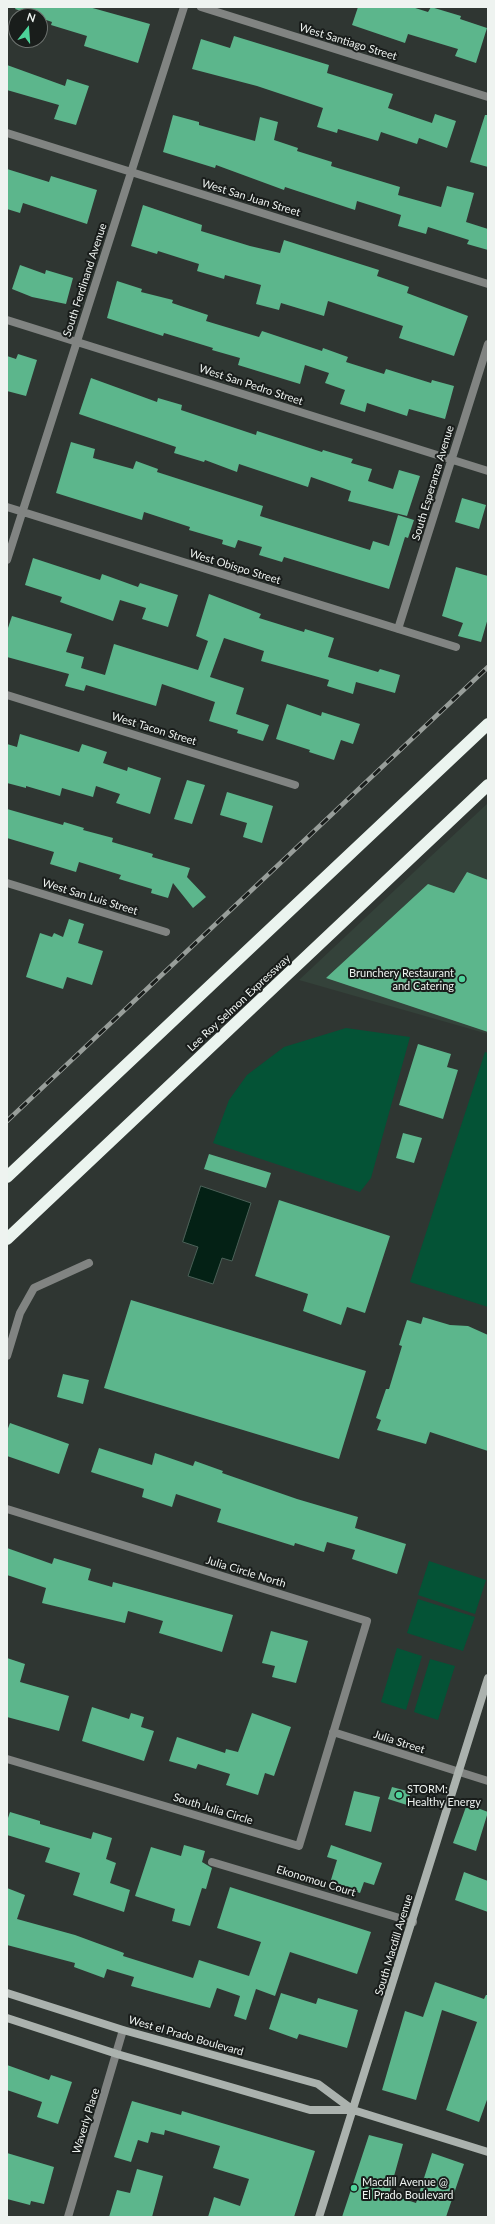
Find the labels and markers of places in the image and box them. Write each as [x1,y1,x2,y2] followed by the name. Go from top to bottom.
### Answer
[349,966,454,992] place label: Brunchery Restaurant and Catering
[457,974,467,984] marker: Brunchery Restaurant and Catering
[407,1782,481,1808] place label: STORM: Healthy Energy
[394,1790,404,1800] marker: STORM: Healthy Energy
[362,2175,453,2201] place label: Macdill Avenue @ El Prado Boulevard
[349,2183,359,2193] marker: Macdill Avenue @ El Prado Boulevard

